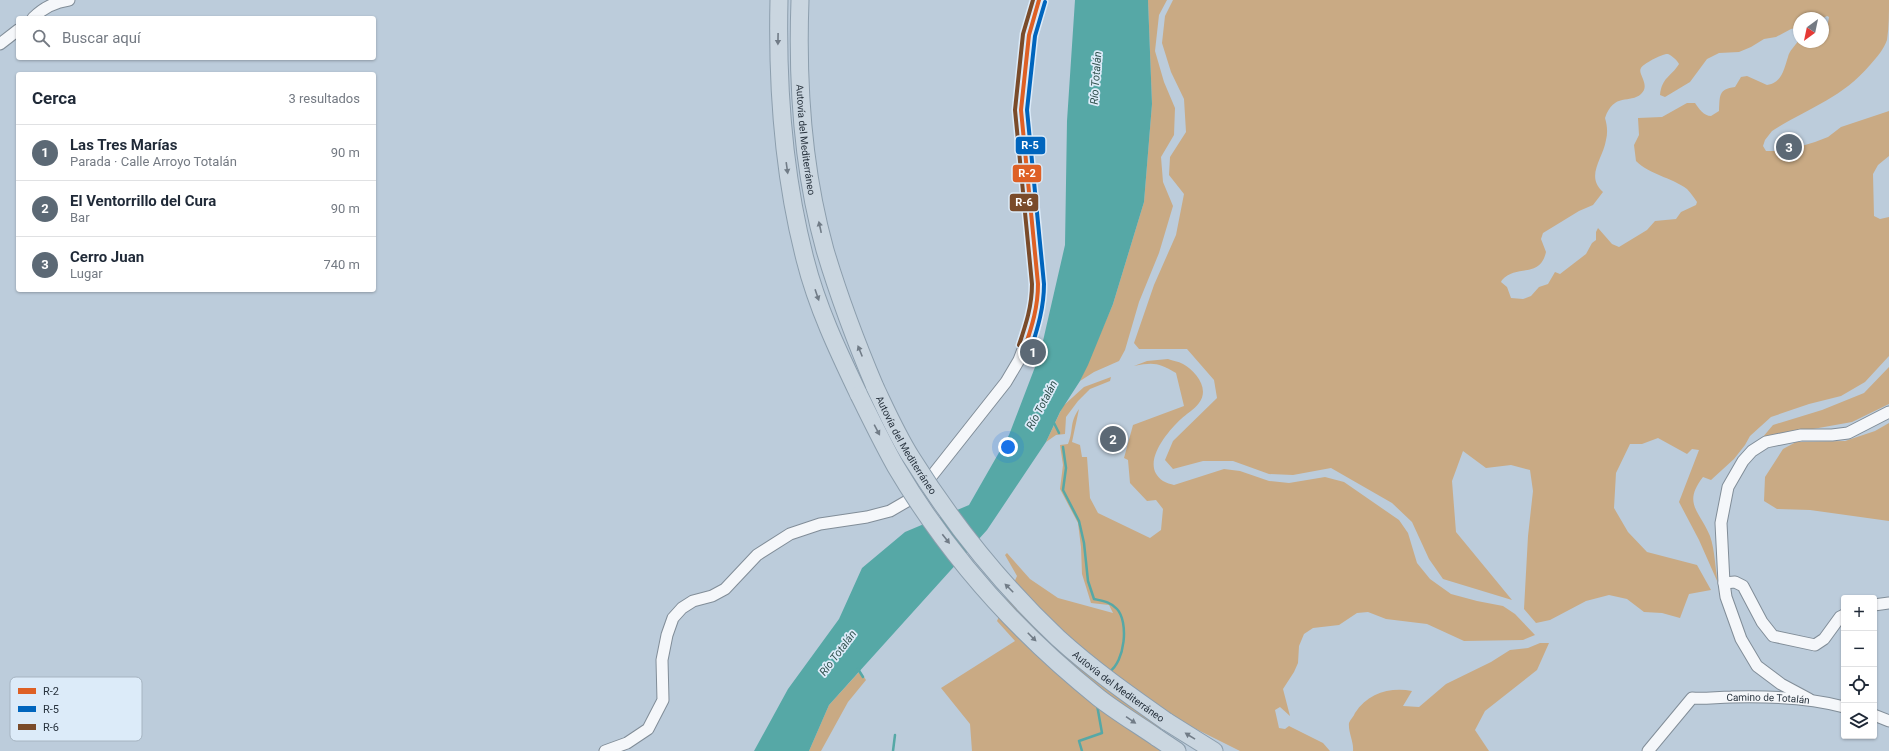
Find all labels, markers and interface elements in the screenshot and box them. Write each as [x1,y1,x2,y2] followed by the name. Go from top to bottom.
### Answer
[1793,12,1829,48] north arrow
[16,16,376,60] search box
[30,27,52,49] icon: search
[62,29,141,47] text: Buscar aquí
[775,33,781,46] one-way arrow
[1088,51,1104,105] water label: Río Totalán
[795,84,818,196] street label: Autovía del Mediterráneo
[32,88,76,108] text: Cerca
[288,91,360,106] text: 3 resultados
[1776,132,1802,162] pin: 3
[70,136,177,154] text: Las Tres Marías
[1015,136,1046,155] line badge: R-5
[1021,139,1039,152] text: R-5
[41,145,49,160] text: 1
[331,145,360,160] text: 90 m
[70,154,237,169] text: Parada · Calle Arroyo Totalán
[784,162,790,175] one-way arrow
[1012,164,1042,183] line badge: R-2
[1018,167,1036,180] text: R-2
[70,192,216,210] text: El Ventorrillo del Cura
[1009,193,1039,212] line badge: R-6
[1015,196,1033,209] text: R-6
[41,201,49,216] text: 2
[331,201,360,216] text: 90 m
[70,210,90,225] text: Bar
[817,221,823,233] one-way arrow
[70,248,144,266] text: Cerro Juan
[41,257,49,272] text: 3
[323,257,360,272] text: 740 m
[70,266,103,281] text: Lugar
[814,289,820,301] one-way arrow
[1020,337,1046,367] pin: 1
[856,344,862,356] one-way arrow
[1024,378,1060,432] water label: Río Totalán
[874,394,939,496] street label: Autovía del Mediterráneo
[873,424,880,435] one-way arrow
[1100,424,1126,454] pin: 2
[998,437,1018,457] your location
[941,534,950,545] one-way arrow
[1004,583,1014,593] one-way arrow
[1841,595,1877,739] map controls
[1841,595,1877,631] button: +
[817,628,859,678] water label: Río Totalán
[1841,631,1877,667] button: −
[1027,632,1037,642] one-way arrow
[1071,648,1167,724] street label: Autovía del Mediterráneo
[1841,667,1877,703] button: locate
[10,677,142,741] legend
[43,685,59,698] text: R-2
[1726,691,1810,706] street label: Camino de Totalán
[43,703,59,716] text: R-5
[1841,703,1877,739] button: layers
[1126,716,1137,724] one-way arrow
[43,721,59,734] text: R-6
[1184,733,1196,740] one-way arrow

